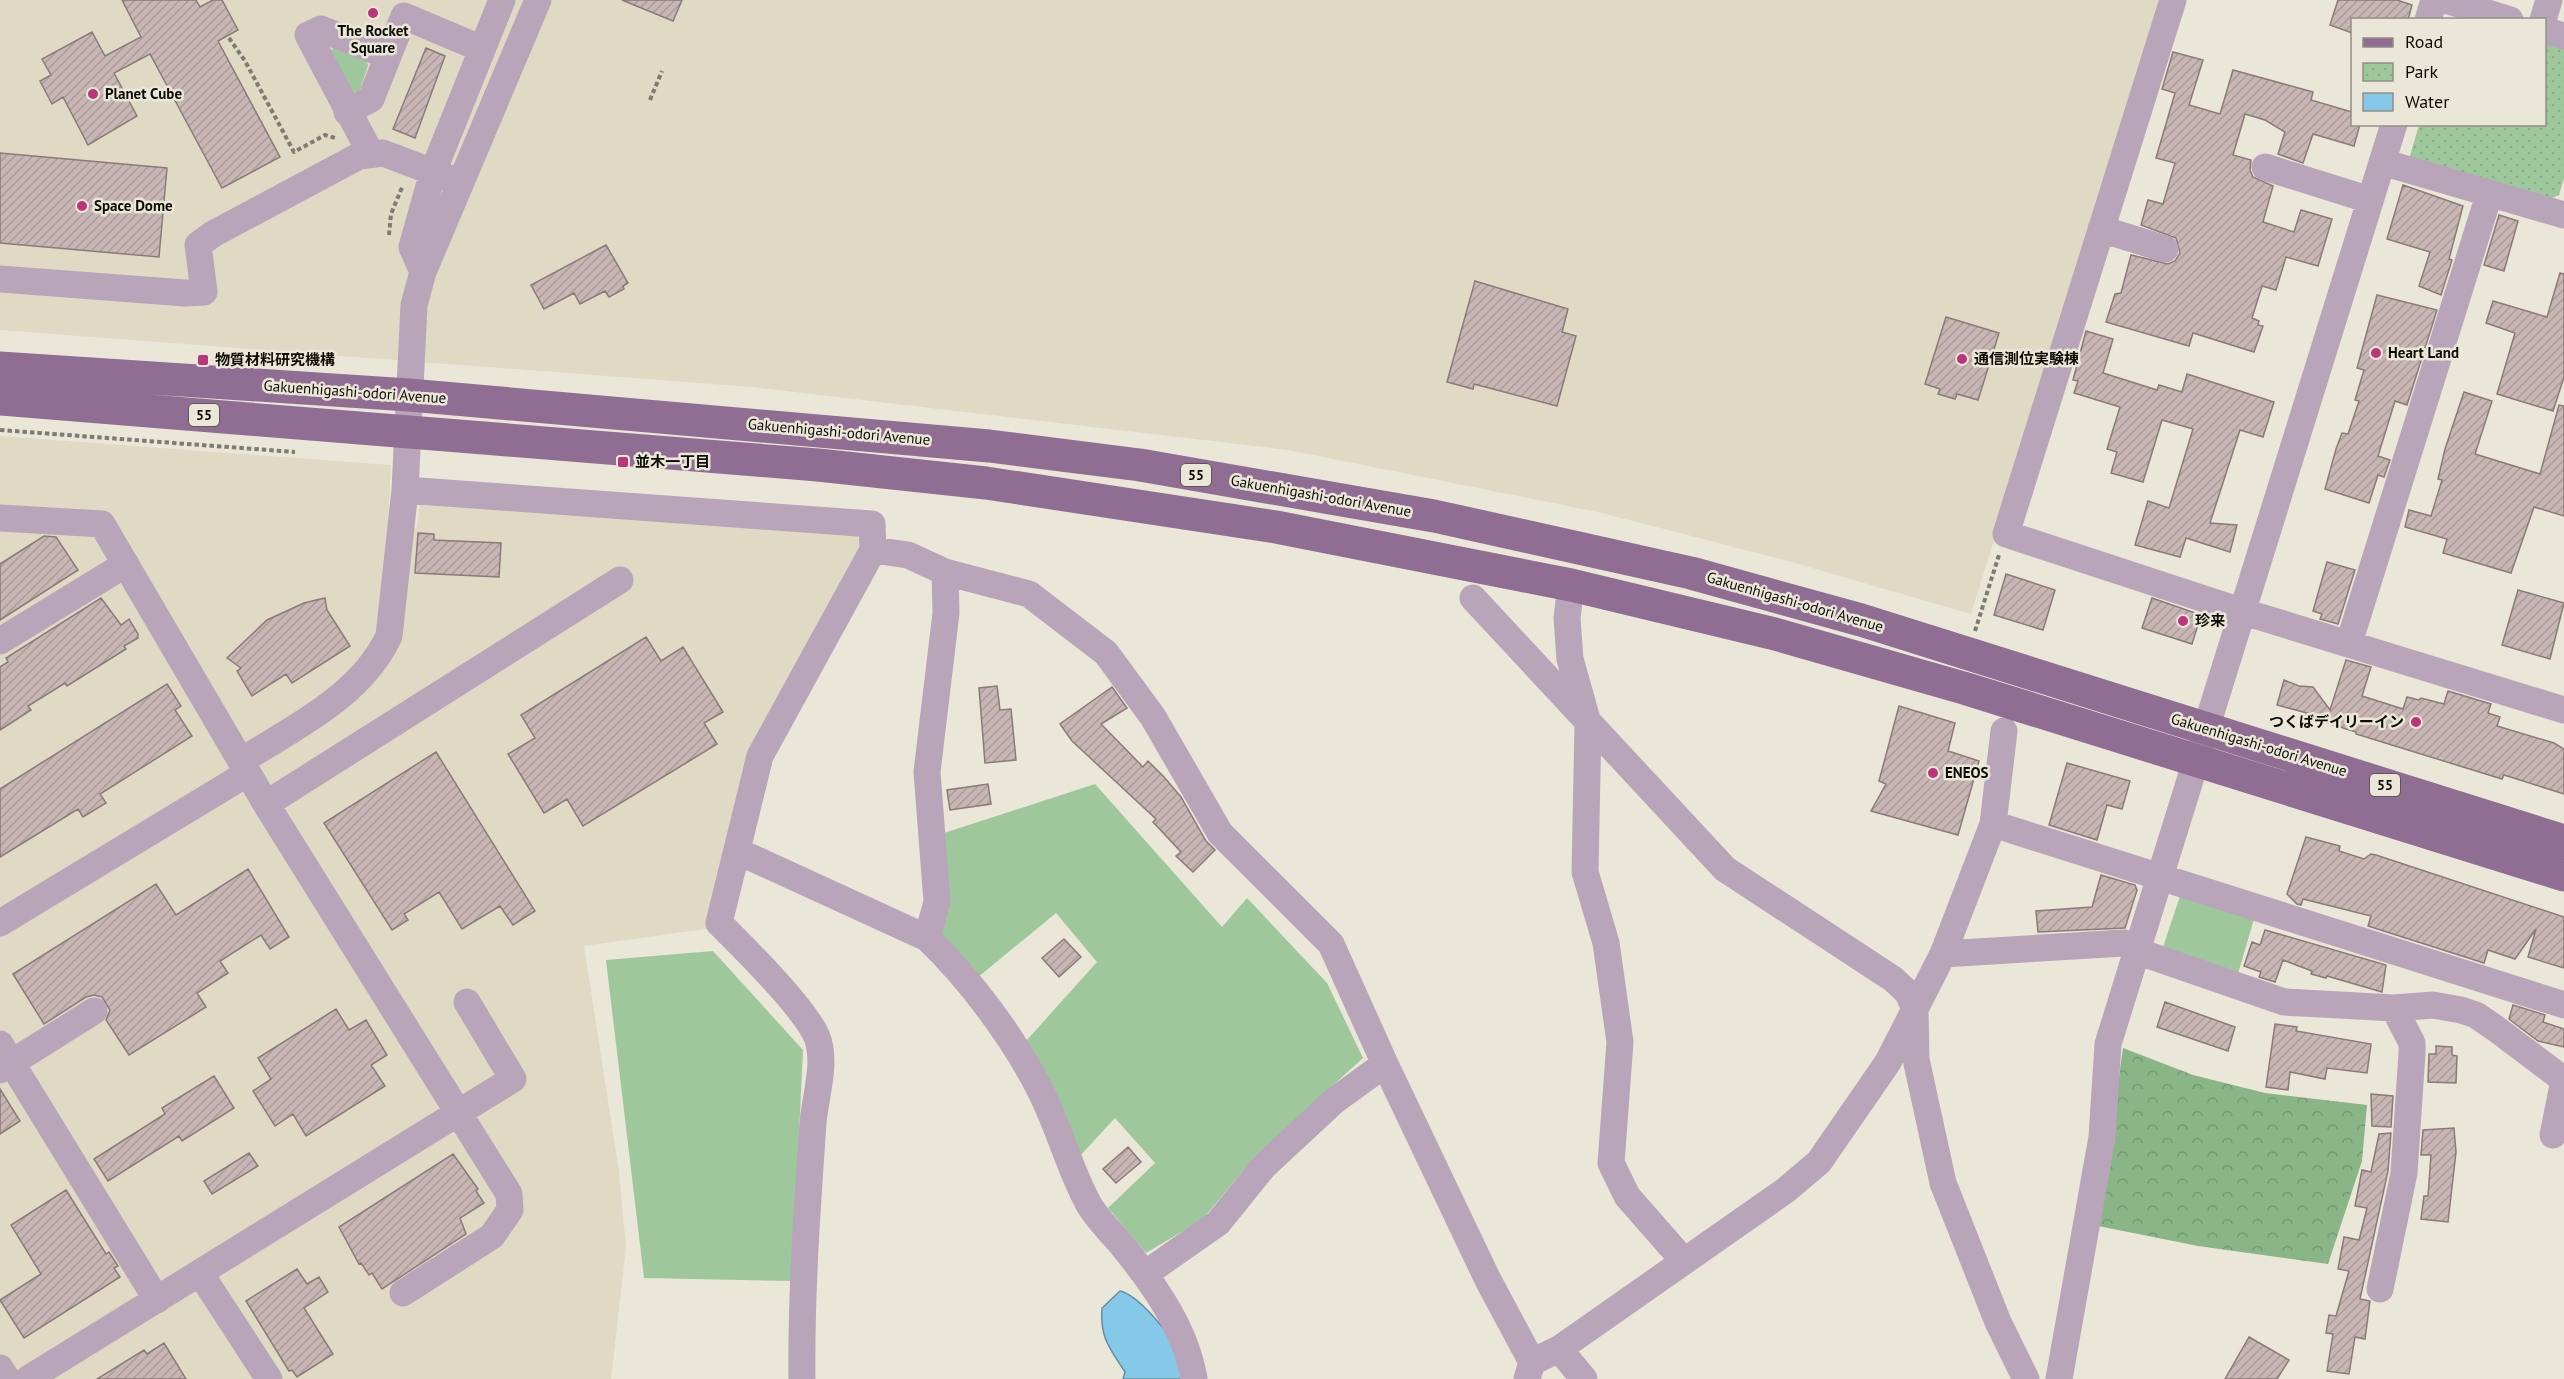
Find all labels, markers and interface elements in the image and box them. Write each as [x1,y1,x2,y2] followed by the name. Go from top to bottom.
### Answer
[366,6,380,20] marker: The Rocket Square
[2351,18,2546,126] legend
[337,21,409,57] place label: The Rocket Square
[2405,30,2443,53] text: Road
[2405,60,2438,83] text: Park
[105,84,182,103] place label: Planet Cube
[86,87,100,101] marker: Planet Cube
[2405,90,2449,113] text: Water
[94,196,173,215] place label: Space Dome
[75,199,89,213] marker: Space Dome
[2388,343,2459,362] place label: Heart Land
[2369,346,2383,360] marker: Heart Land
[1974,349,2079,368] place label: 通信測位実験棟
[215,350,335,369] place label: 物質材料研究機構
[1955,352,1969,366] marker: 通信測位実験棟
[196,353,210,367] marker: 物質材料研究機構
[263,376,447,407] street label: Gakuenhigashi-odori Avenue
[189,404,219,426] road number: 55
[747,414,931,449] street label: Gakuenhigashi-odori Avenue
[635,452,710,471] place label: 並木一丁目
[616,455,630,469] marker: 並木一丁目
[1181,464,1211,486] road number: 55
[1229,470,1413,521] street label: Gakuenhigashi-odori Avenue
[1705,567,1886,636] street label: Gakuenhigashi-odori Avenue
[2195,611,2225,630] place label: 珍来
[2176,614,2190,628] marker: 珍来
[2169,709,2349,780] street label: Gakuenhigashi-odori Avenue
[2269,712,2404,731] place label: つくばデイリーイン
[2409,715,2423,729] marker: つくばデイリーイン
[1945,763,1989,782] place label: ENEOS
[1926,766,1940,780] marker: ENEOS
[2370,774,2400,796] road number: 55

